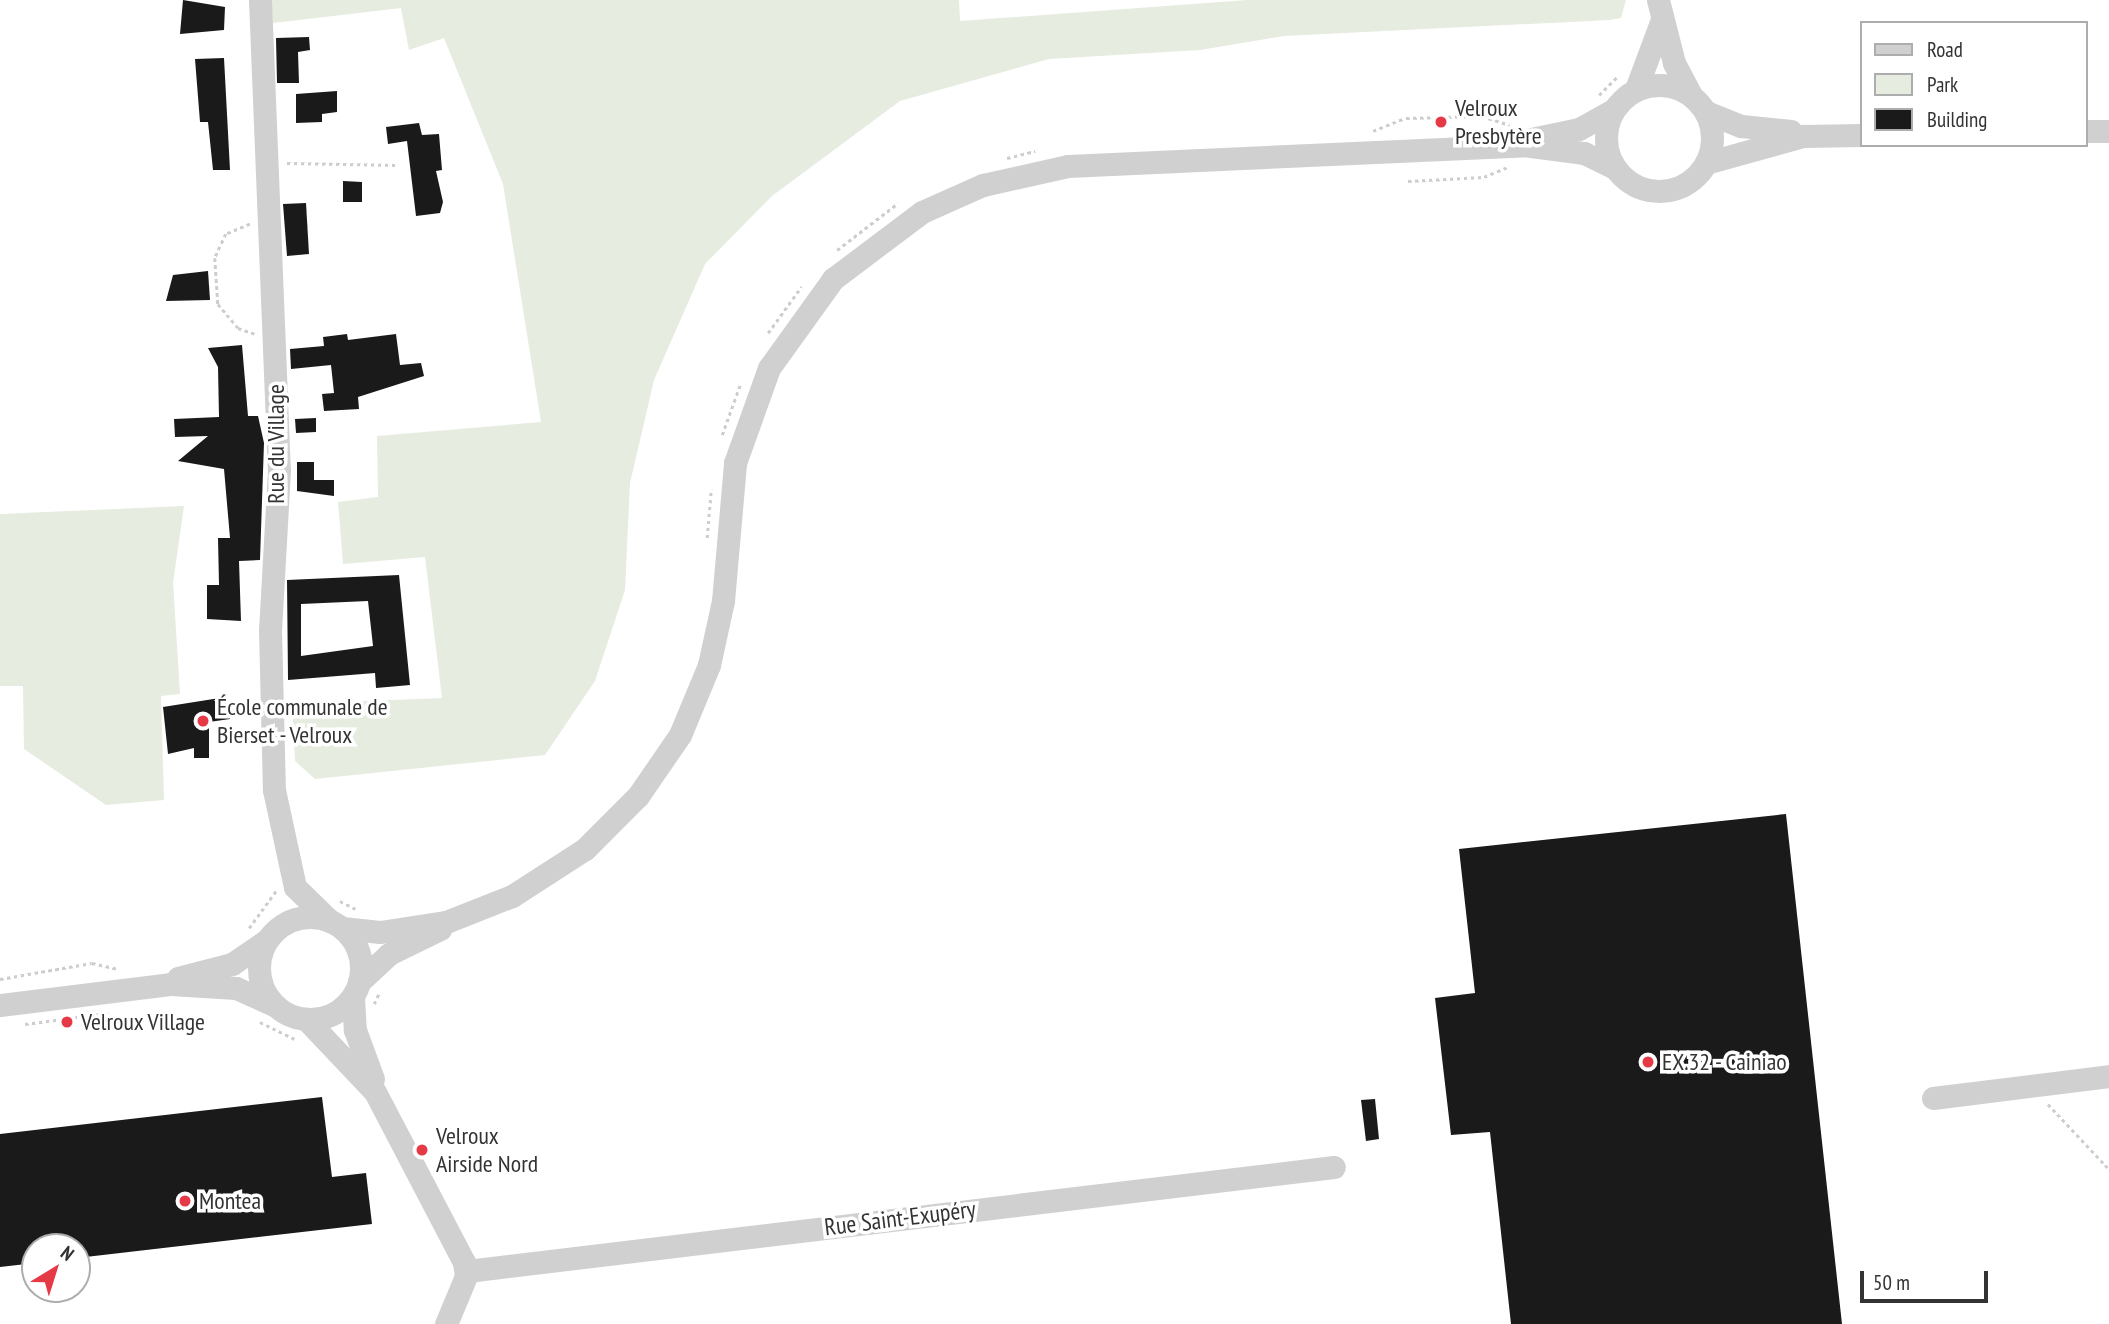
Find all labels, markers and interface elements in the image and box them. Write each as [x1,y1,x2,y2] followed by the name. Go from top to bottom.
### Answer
[1860,21,2088,147] legend
[1927,36,1963,63] text: Road
[1927,71,1958,98] text: Park
[1455,94,1542,150] place label: Velroux Presbytère
[1927,106,1987,133] text: Building
[1433,114,1449,130] marker: Velroux Presbytère
[262,384,290,504] street label: Rue du Village
[217,693,388,749] place label: École communale de Bierset - Velroux
[195,713,211,729] marker: École communale de Bierset - Velroux
[81,1008,206,1036] place label: Velroux Village
[59,1014,75,1030] marker: Velroux Village
[1662,1048,1789,1076] place label: EX.32 - Cainiao
[1640,1054,1656,1070] marker: EX.32 - Cainiao
[436,1122,538,1178] place label: Velroux Airside Nord
[414,1142,430,1158] marker: Velroux Airside Nord
[199,1187,261,1215] place label: Montea
[177,1193,193,1209] marker: Montea
[823,1194,977,1242] street label: Rue Saint-Exupéry
[21,1233,91,1303] north arrow
[56,1240,79,1266] text: N
[1864,1258,1992,1302] scale bar
[1873,1269,1910,1296] text: 50 m

